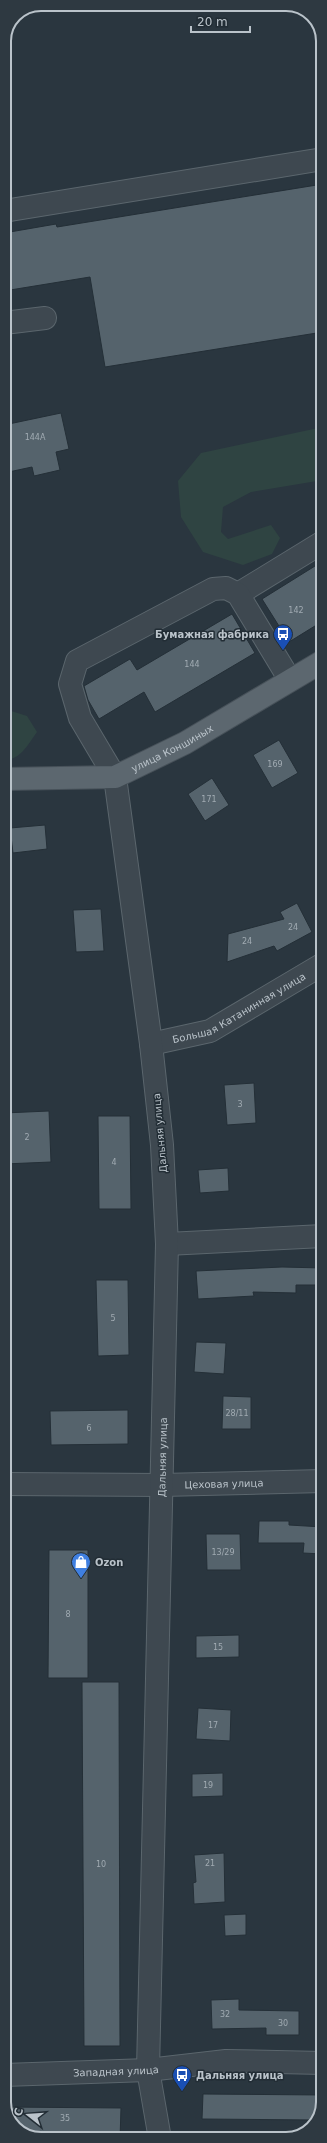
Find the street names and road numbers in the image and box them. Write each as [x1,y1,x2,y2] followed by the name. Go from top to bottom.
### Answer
[129,722,215,774] street label: улица Коншиных
[171,970,307,1045] street label: Большая Катанинная улица
[151,1093,169,1173] street label: Дальняя улица
[156,1417,169,1497] street label: Дальняя улица
[184,1477,264,1490] street label: Цеховая улица
[73,2063,159,2078] street label: Западная улица

